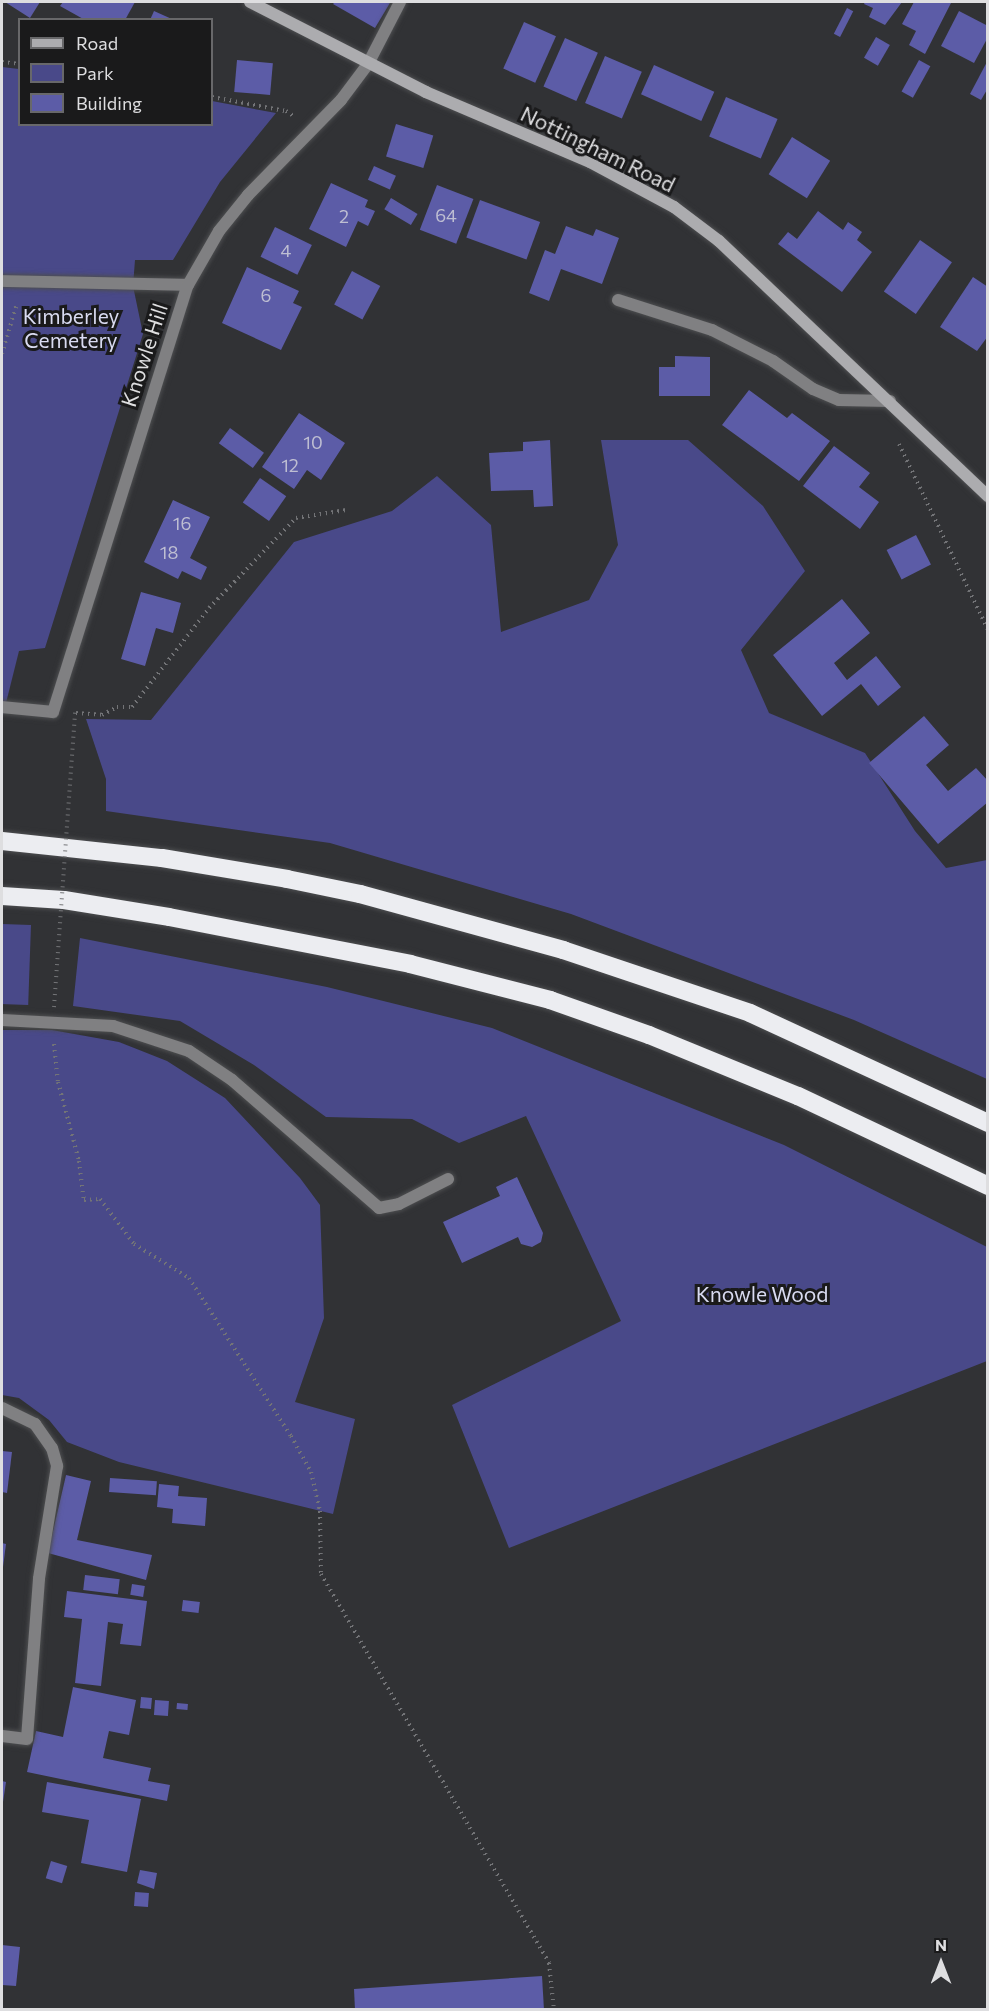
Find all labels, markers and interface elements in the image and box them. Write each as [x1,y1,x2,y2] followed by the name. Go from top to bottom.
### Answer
[18,18,213,126] legend
[76,32,118,54] text: Road
[76,62,114,84] text: Park
[76,92,142,114] text: Building
[517,101,679,197] street label: Nottingham Road
[435,204,457,226] house number: 64
[339,205,349,227] house number: 2
[281,239,291,261] house number: 4
[261,284,271,306] house number: 6
[115,300,173,410] street label: Knowle Hill
[23,303,119,353] park label: Kimberley Cemetery
[303,431,323,453] house number: 10
[281,454,299,476] house number: 12
[173,512,191,534] house number: 16
[160,541,178,563] house number: 18
[696,1281,828,1307] park label: Knowle Wood
[911,1933,971,1993] north arrow
[935,1935,947,1954] text: N

